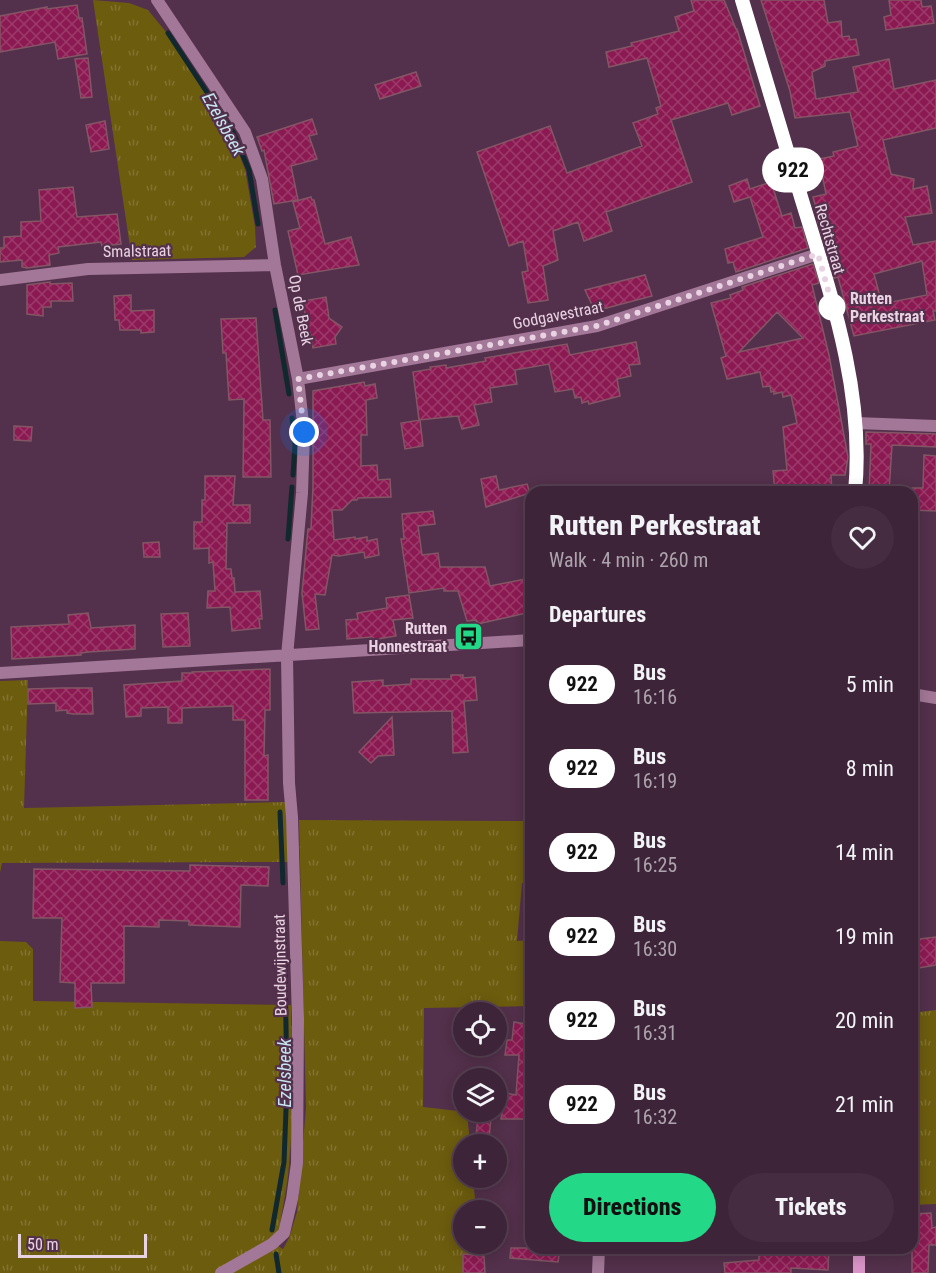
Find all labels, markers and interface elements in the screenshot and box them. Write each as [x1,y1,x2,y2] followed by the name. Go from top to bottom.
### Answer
[198,89,251,160] water label: Ezelsbeek
[758,150,828,190] line badge: 922
[777,158,809,182] text: 922
[811,202,849,277] street label: Rechtstraat
[103,241,172,261] street label: Smalstraat
[285,273,317,348] street label: Op de Beek
[850,289,924,326] place label: Rutten Perkestraat
[819,294,845,320] marker: Rutten Perkestraat
[511,297,605,333] street label: Godgavestraat
[289,417,319,447] your location
[831,506,894,569] button: heart
[549,509,760,542] text: Rutten Perkestraat
[549,548,708,572] text: Walk · 4 min · 260 m
[549,602,646,627] text: Departures
[369,619,447,656] place label: Rutten Honnestraat
[452,621,484,653] bus stop icon: Rutten Honnestraat
[633,660,666,685] text: Bus
[566,672,598,696] text: 922
[846,672,894,697] text: 5 min
[633,685,677,709] text: 16:16
[633,744,666,769] text: Bus
[566,756,598,780] text: 922
[846,756,894,781] text: 8 min
[633,769,677,793] text: 16:19
[633,828,666,853] text: Bus
[566,840,598,864] text: 922
[835,840,894,865] text: 14 min
[633,853,677,877] text: 16:25
[633,912,666,937] text: Bus
[270,914,290,1016] street label: Boudewijnstraat
[566,924,598,948] text: 922
[835,924,894,949] text: 19 min
[633,937,677,961] text: 16:30
[633,996,666,1021] text: Bus
[453,1002,507,1254] map controls
[453,1002,507,1056] button: locate
[566,1008,598,1032] text: 922
[835,1008,894,1033] text: 20 min
[633,1021,677,1045] text: 16:31
[274,1037,295,1108] water label: Ezelsbeek
[453,1068,507,1122] button: layers
[633,1080,666,1105] text: Bus
[566,1092,598,1116] text: 922
[835,1092,894,1117] text: 21 min
[633,1105,677,1129] text: 16:32
[453,1134,507,1188] button: +
[549,1173,716,1242] button: Directions
[728,1173,894,1242] button: Tickets
[453,1200,507,1254] button: −
[18,1231,147,1258] scale bar
[27,1235,59,1254] text: 50 m

